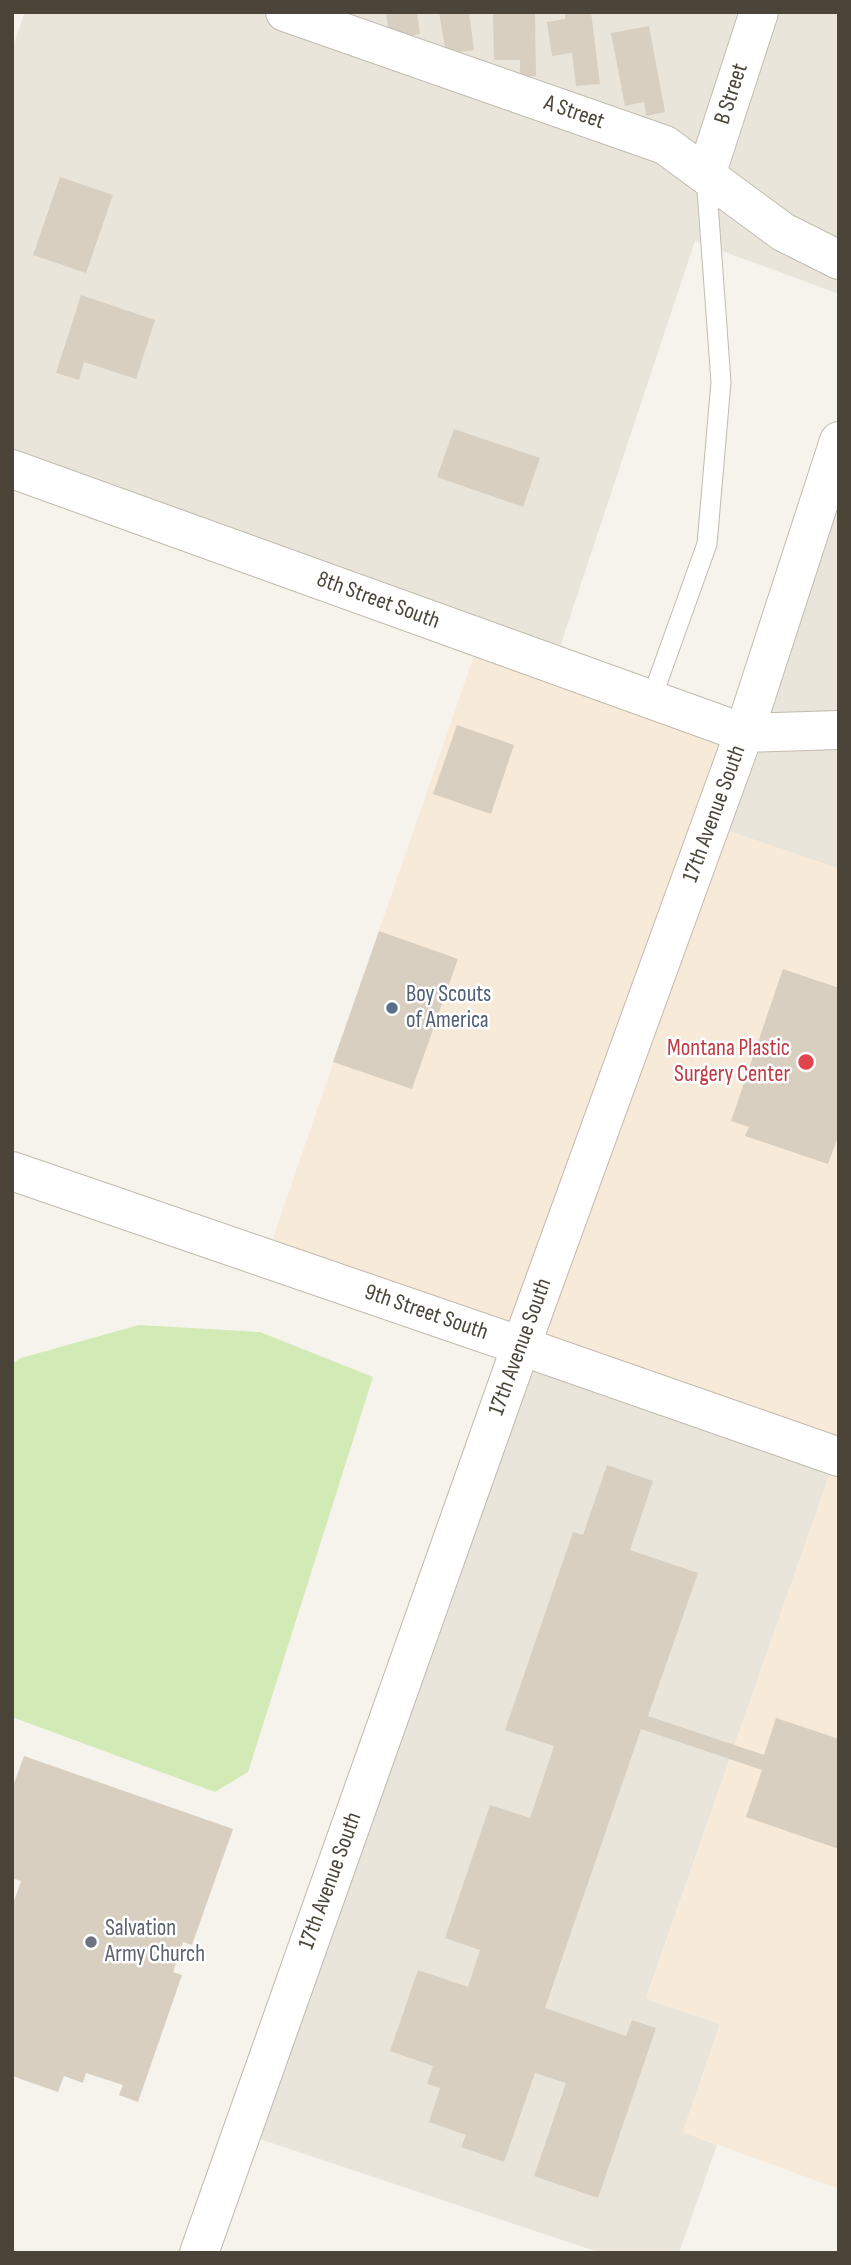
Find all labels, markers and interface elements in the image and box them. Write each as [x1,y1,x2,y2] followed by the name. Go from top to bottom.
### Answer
[709,60,755,128] street label: B Street
[540,90,608,136] street label: A Street
[313,566,443,636] street label: 8th Street South
[677,742,753,886] street label: 17th Avenue South
[406,981,491,1035] place label: Boy Scouts of America
[384,1000,400,1016] marker: Boy Scouts of America
[667,1035,790,1089] place label: Montana Plastic Surgery Center
[796,1052,816,1072] marker: Montana Plastic Surgery Center
[483,1275,559,1419] street label: 17th Avenue South
[361,1279,491,1347] street label: 9th Street South
[293,1809,369,1953] street label: 17th Avenue South
[105,1915,205,1969] place label: Salvation Army Church
[83,1934,99,1950] marker: Salvation Army Church

